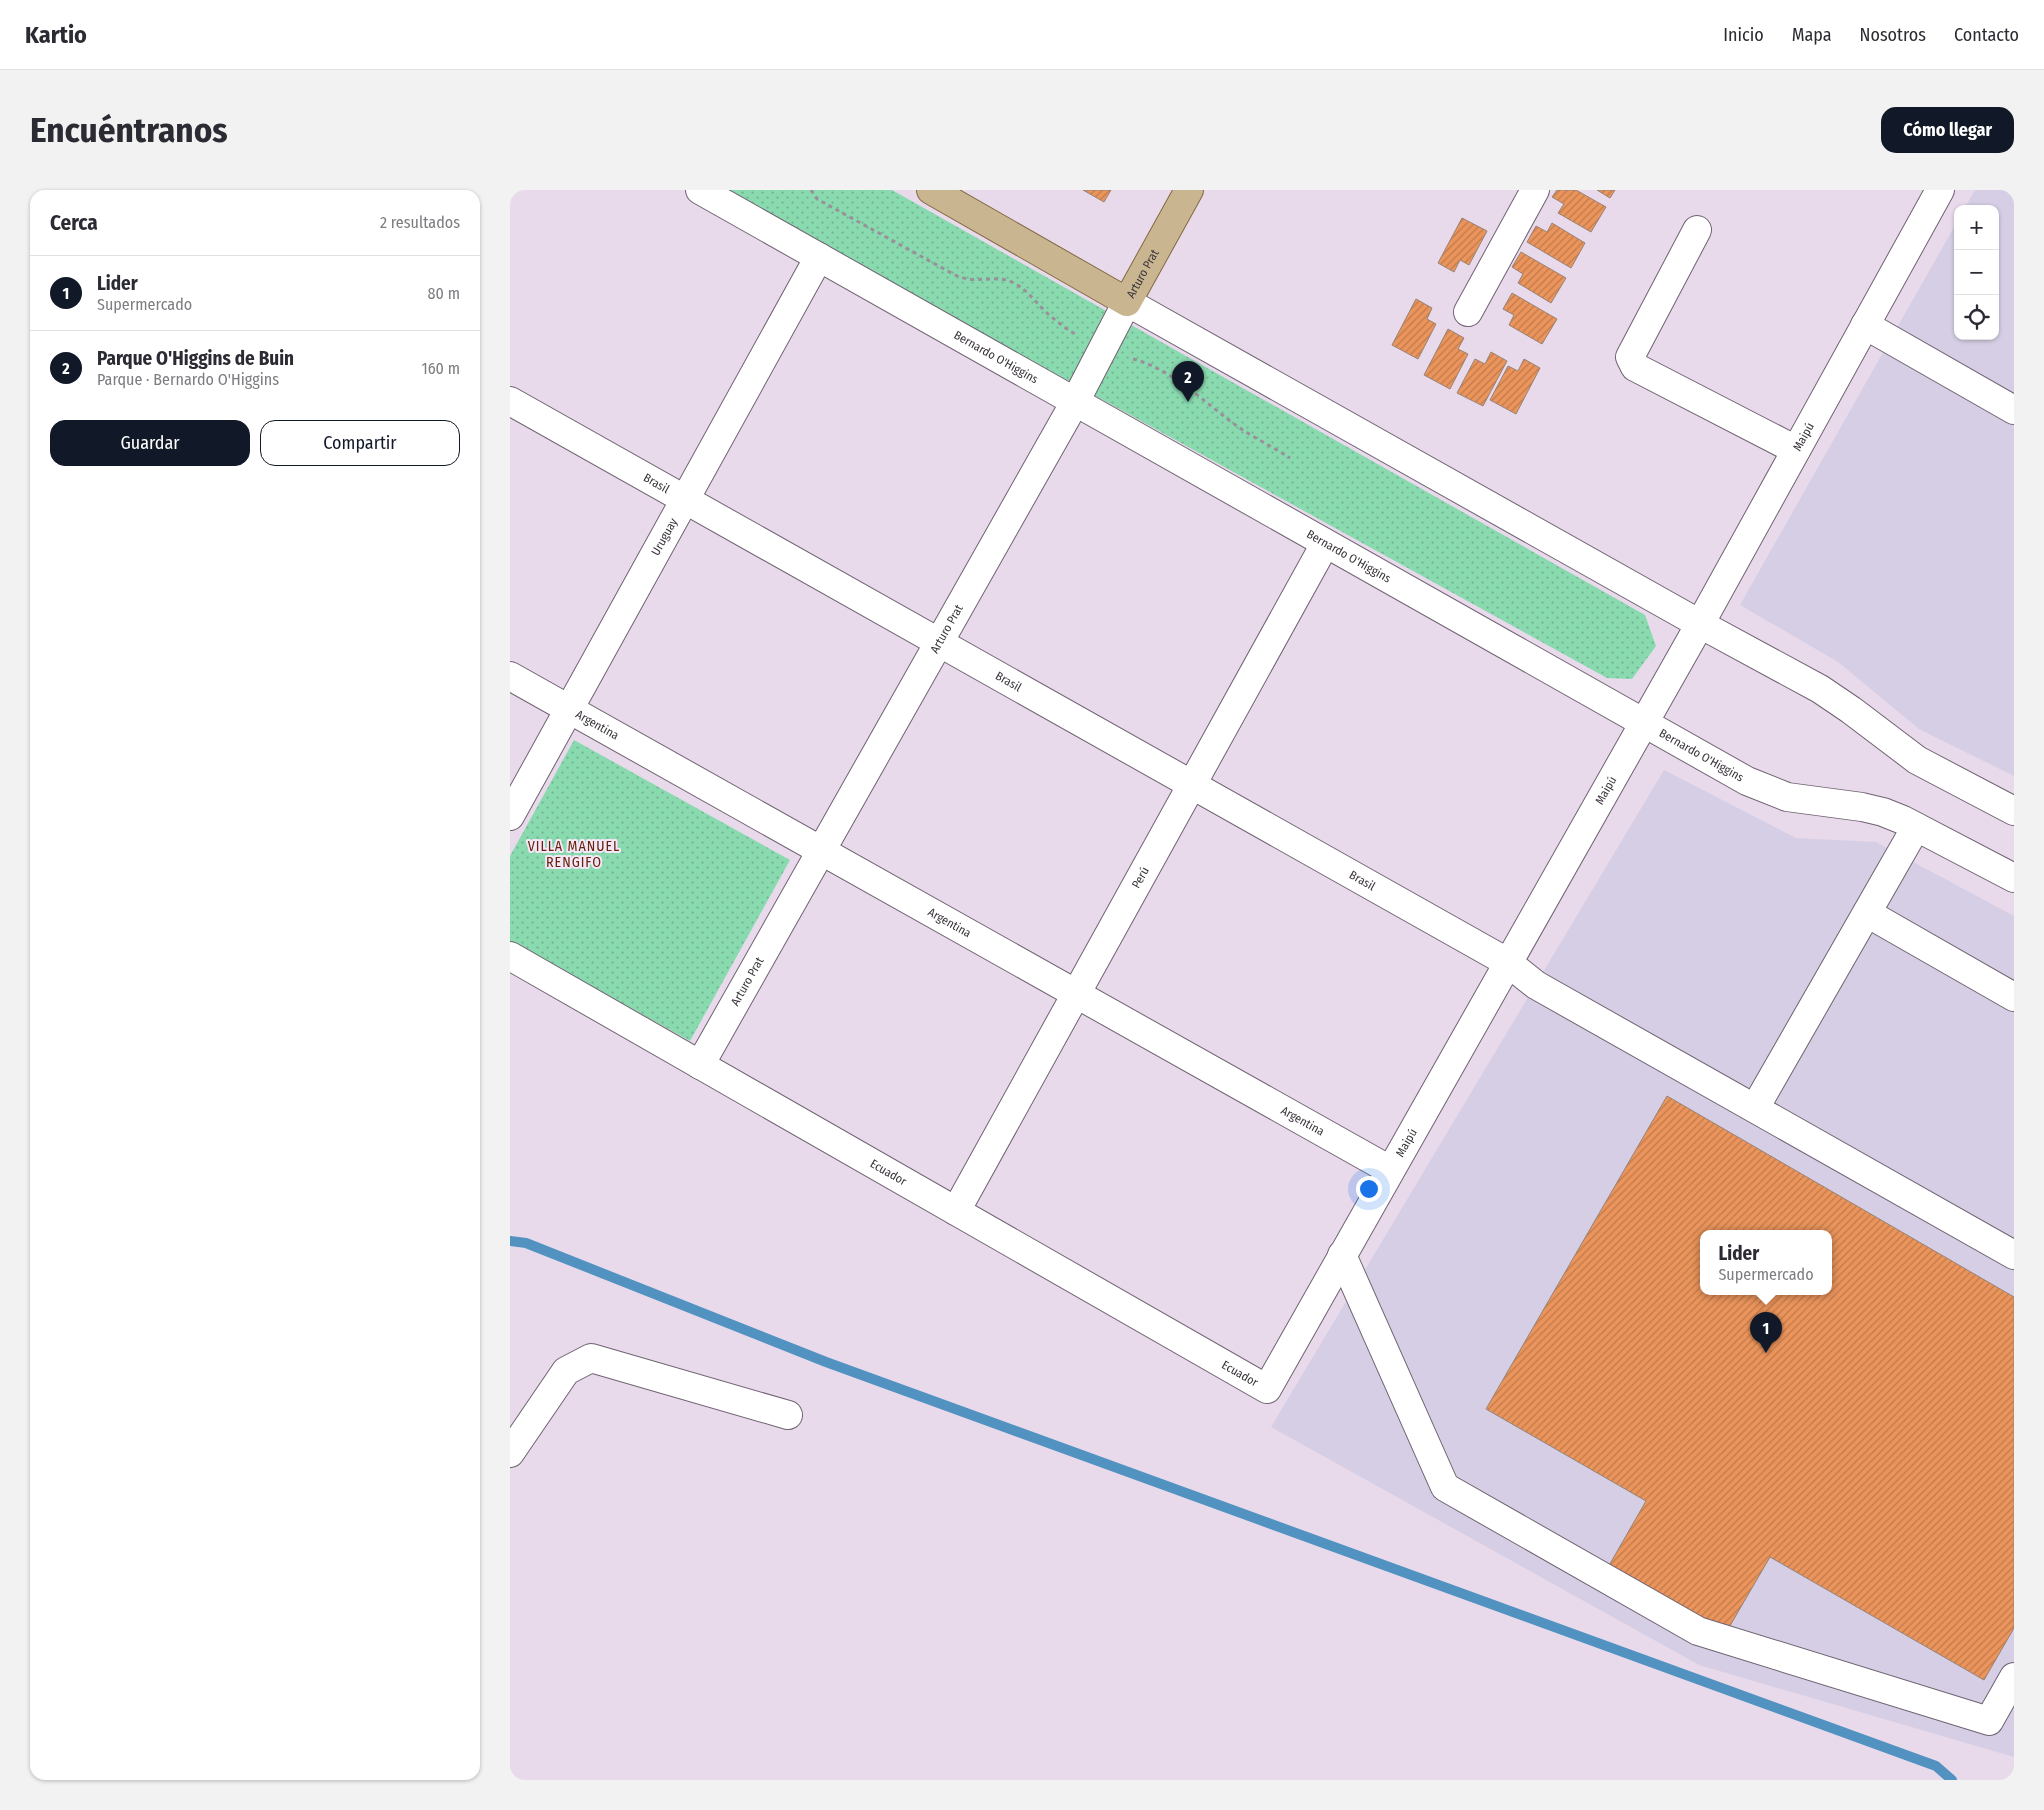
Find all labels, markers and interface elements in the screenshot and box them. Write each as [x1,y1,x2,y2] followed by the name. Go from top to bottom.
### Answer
[25,21,87,49] text: Kartio
[1723,24,1764,46] text: Inicio
[1792,24,1832,46] text: Mapa
[1860,24,1926,46] text: Nosotros
[1954,24,2019,46] text: Contacto
[1881,107,2014,153] button: Cómo llegar
[30,109,228,151] text: Encuéntranos
[1954,205,1999,340] map controls
[1954,205,1999,250] button: +
[50,210,98,236] text: Cerca
[380,213,460,232] text: 2 resultados
[1124,247,1162,301] street label: Arturo Prat
[1954,250,1999,295] button: −
[97,272,138,295] text: Lider
[63,284,69,303] text: 1
[428,284,460,303] text: 80 m
[97,295,192,314] text: Supermercado
[1954,295,1999,340] button: locate
[952,328,1041,386] street label: Bernardo O'Higgins
[97,347,294,370] text: Parque O'Higgins de Buin
[62,359,70,378] text: 2
[421,359,460,378] text: 160 m
[1172,361,1204,402] pin: 2
[97,370,279,389] text: Parque · Bernardo O'Higgins
[50,420,250,466] button: Guardar
[260,420,460,466] button: Compartir
[1790,420,1817,453] street label: Maipú
[641,471,672,496] street label: Brasil
[648,515,681,558] street label: Uruguay
[1304,527,1393,586] street label: Bernardo O'Higgins
[927,602,966,656] street label: Arturo Prat
[993,669,1024,694] street label: Brasil
[573,707,621,743] street label: Argentina
[1657,726,1746,785] street label: Bernardo O'Higgins
[1592,774,1619,807] street label: Maipú
[528,838,620,871] district label: VILLA MANUEL RENGIFO
[1129,864,1152,891] street label: Perú
[1347,868,1378,893] street label: Brasil
[925,905,974,940] street label: Argentina
[728,955,767,1008] street label: Arturo Prat
[1279,1103,1327,1139] street label: Argentina
[1393,1126,1420,1159] street label: Maipú
[868,1157,910,1189] street label: Ecuador
[1356,1176,1382,1202] your location
[1700,1230,1832,1295] popup
[1718,1242,1759,1265] text: Lider
[1718,1265,1814,1284] text: Supermercado
[1750,1312,1782,1353] pin: 1
[1219,1358,1261,1390] street label: Ecuador

